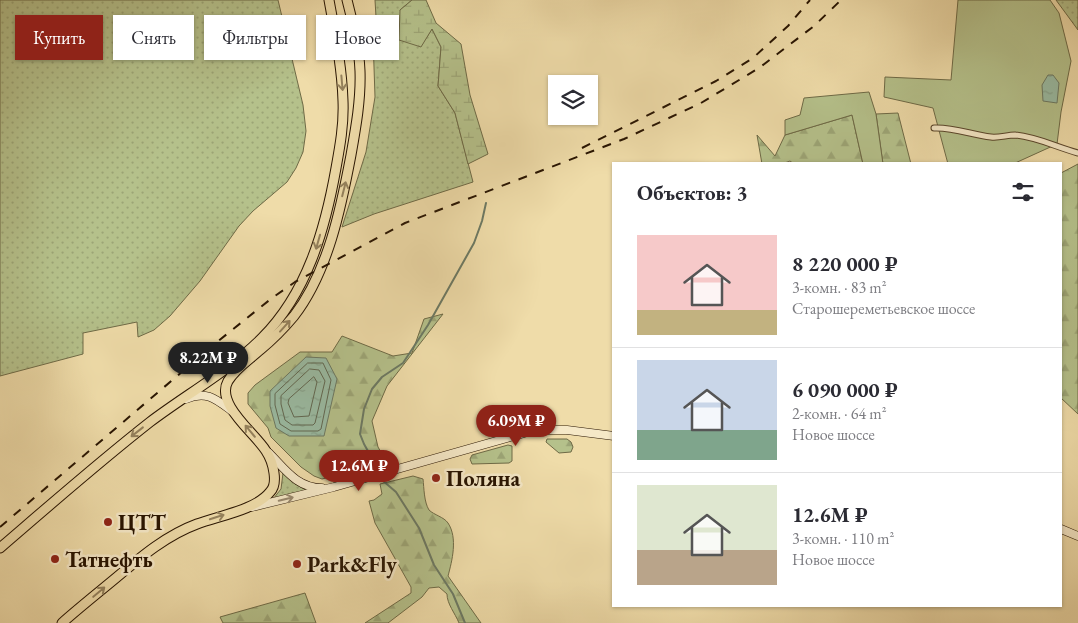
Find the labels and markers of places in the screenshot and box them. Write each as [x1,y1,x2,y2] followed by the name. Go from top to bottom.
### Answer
[162,342,254,384] pin: 8.22M ₽
[470,404,562,447] pin: 6.09M ₽
[313,450,405,492] pin: 12.6M ₽
[446,464,520,493] place label: Поляна
[430,472,442,484] marker: Поляна
[118,508,166,537] place label: ЦТТ
[102,516,114,528] marker: ЦТТ
[65,545,153,574] place label: Татнефть
[307,550,397,579] place label: Park&Fly
[49,553,61,565] marker: Татнефть
[291,558,303,570] marker: Park&Fly

